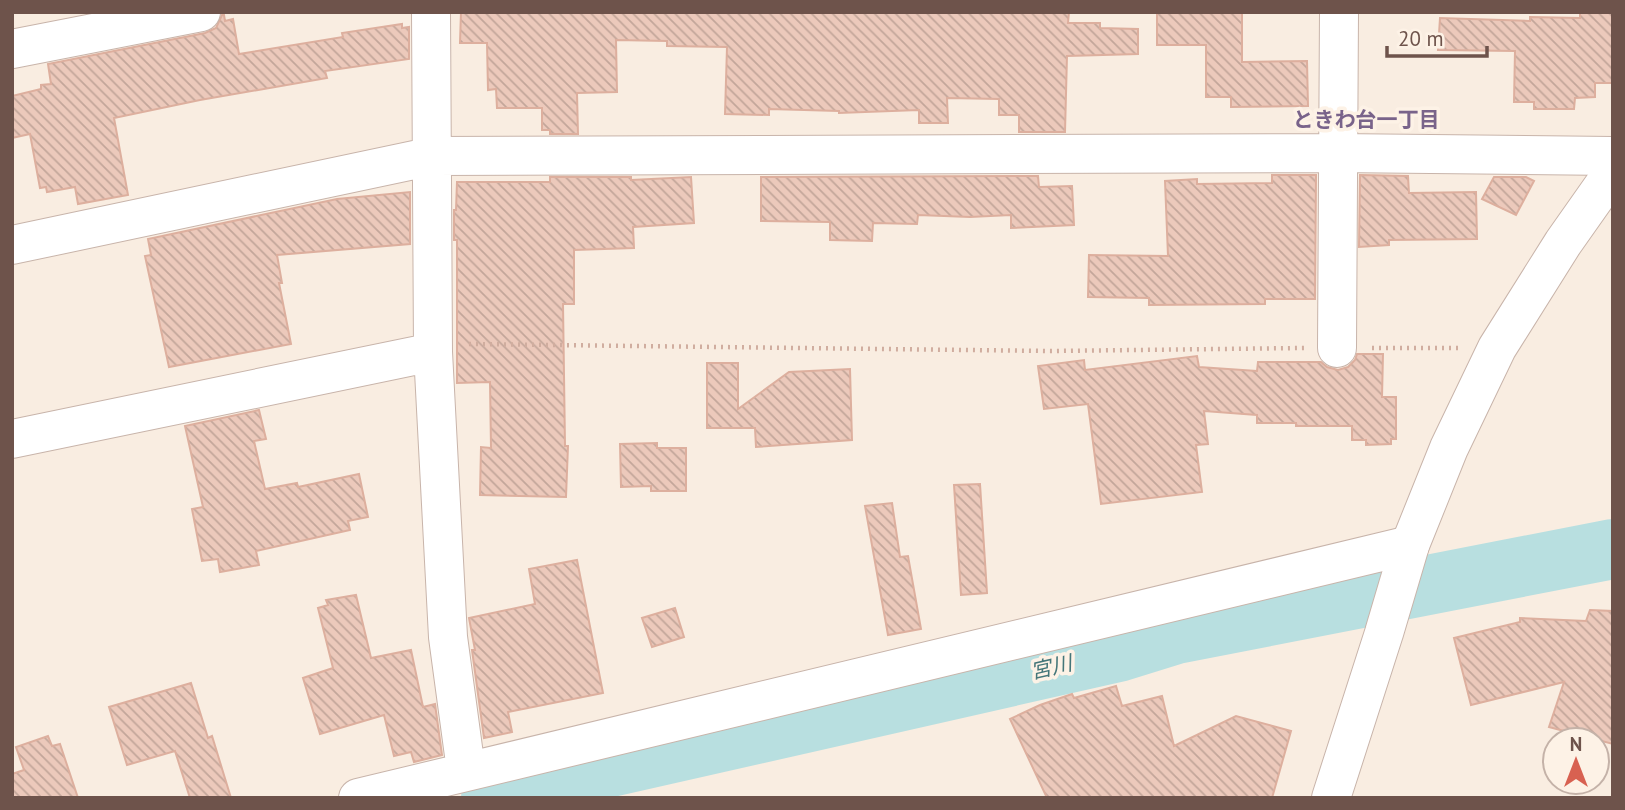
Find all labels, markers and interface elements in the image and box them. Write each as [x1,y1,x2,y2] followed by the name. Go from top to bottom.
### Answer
[1387,14,1487,58] scale bar
[1398,25,1444,52] text: 20 m
[1293,106,1440,133] district label: ときわ台一丁目
[1028,649,1076,685] water label: 宮川
[1541,726,1611,796] north arrow
[1570,732,1582,756] text: N

